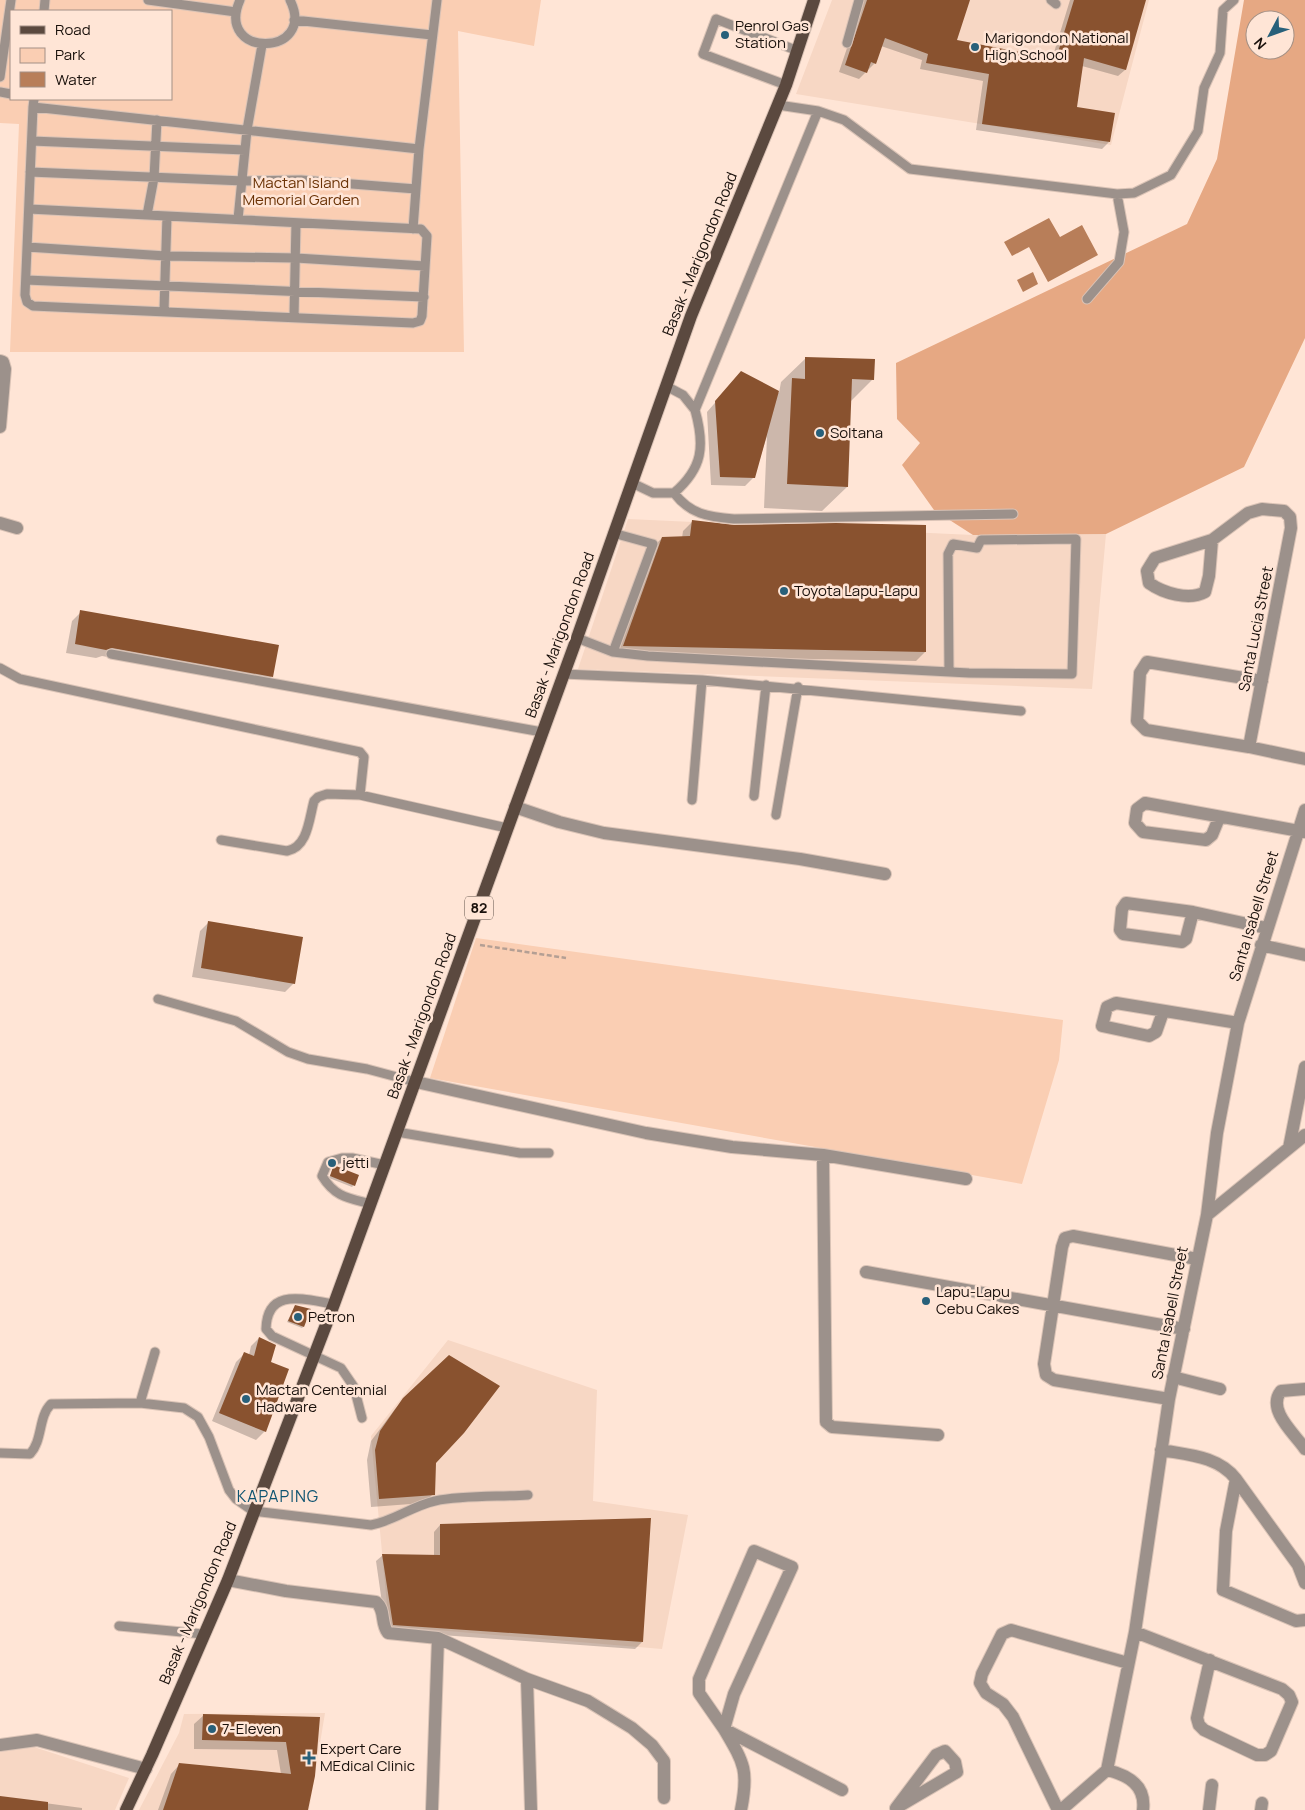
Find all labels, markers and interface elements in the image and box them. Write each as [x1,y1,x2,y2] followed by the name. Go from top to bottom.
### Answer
[10,10,172,100] legend
[1245,10,1295,60] north arrow
[735,15,809,53] place label: Penrol Gas Station
[55,19,91,40] text: Road
[985,27,1129,65] place label: Marigondon National High School
[719,29,731,41] marker: Penrol Gas Station
[1249,34,1270,54] text: N
[969,41,981,53] marker: Marigondon National High School
[55,44,85,65] text: Park
[55,69,97,90] text: Water
[657,169,742,339] street label: Basak - Marigondon Road
[243,172,360,210] park label: Mactan Island Memorial Garden
[830,422,883,443] place label: Soltana
[814,427,826,439] marker: Soltana
[520,549,599,721] street label: Basak - Marigondon Road
[1233,564,1278,693] street label: Santa Lucia Street
[794,580,918,601] place label: Toyota Lapu-Lapu
[778,585,790,597] marker: Toyota Lapu-Lapu
[1224,848,1283,984] street label: Santa Isabell Street
[465,896,493,920] road number: 82
[382,930,461,1102] street label: Basak - Marigondon Road
[341,1152,369,1173] place label: jetti
[326,1157,338,1169] marker: jetti
[1146,1245,1193,1381] street label: Santa Isabell Street
[936,1281,1019,1319] place label: Lapu-Lapu Cebu Cakes
[920,1295,932,1307] marker: Lapu-Lapu Cebu Cakes
[308,1306,355,1327] place label: Petron
[292,1311,304,1323] marker: Petron
[256,1379,387,1417] place label: Mactan Centennial Hadware
[240,1393,252,1405] marker: Mactan Centennial Hadware
[237,1485,319,1507] district label: KAPAPING
[154,1518,241,1688] street label: Basak - Marigondon Road
[222,1718,281,1739] place label: 7-Eleven
[206,1723,218,1735] marker: 7-Eleven
[320,1738,415,1776] place label: Expert Care MEdical Clinic
[302,1751,316,1765] marker: Expert Care MEdical Clinic

